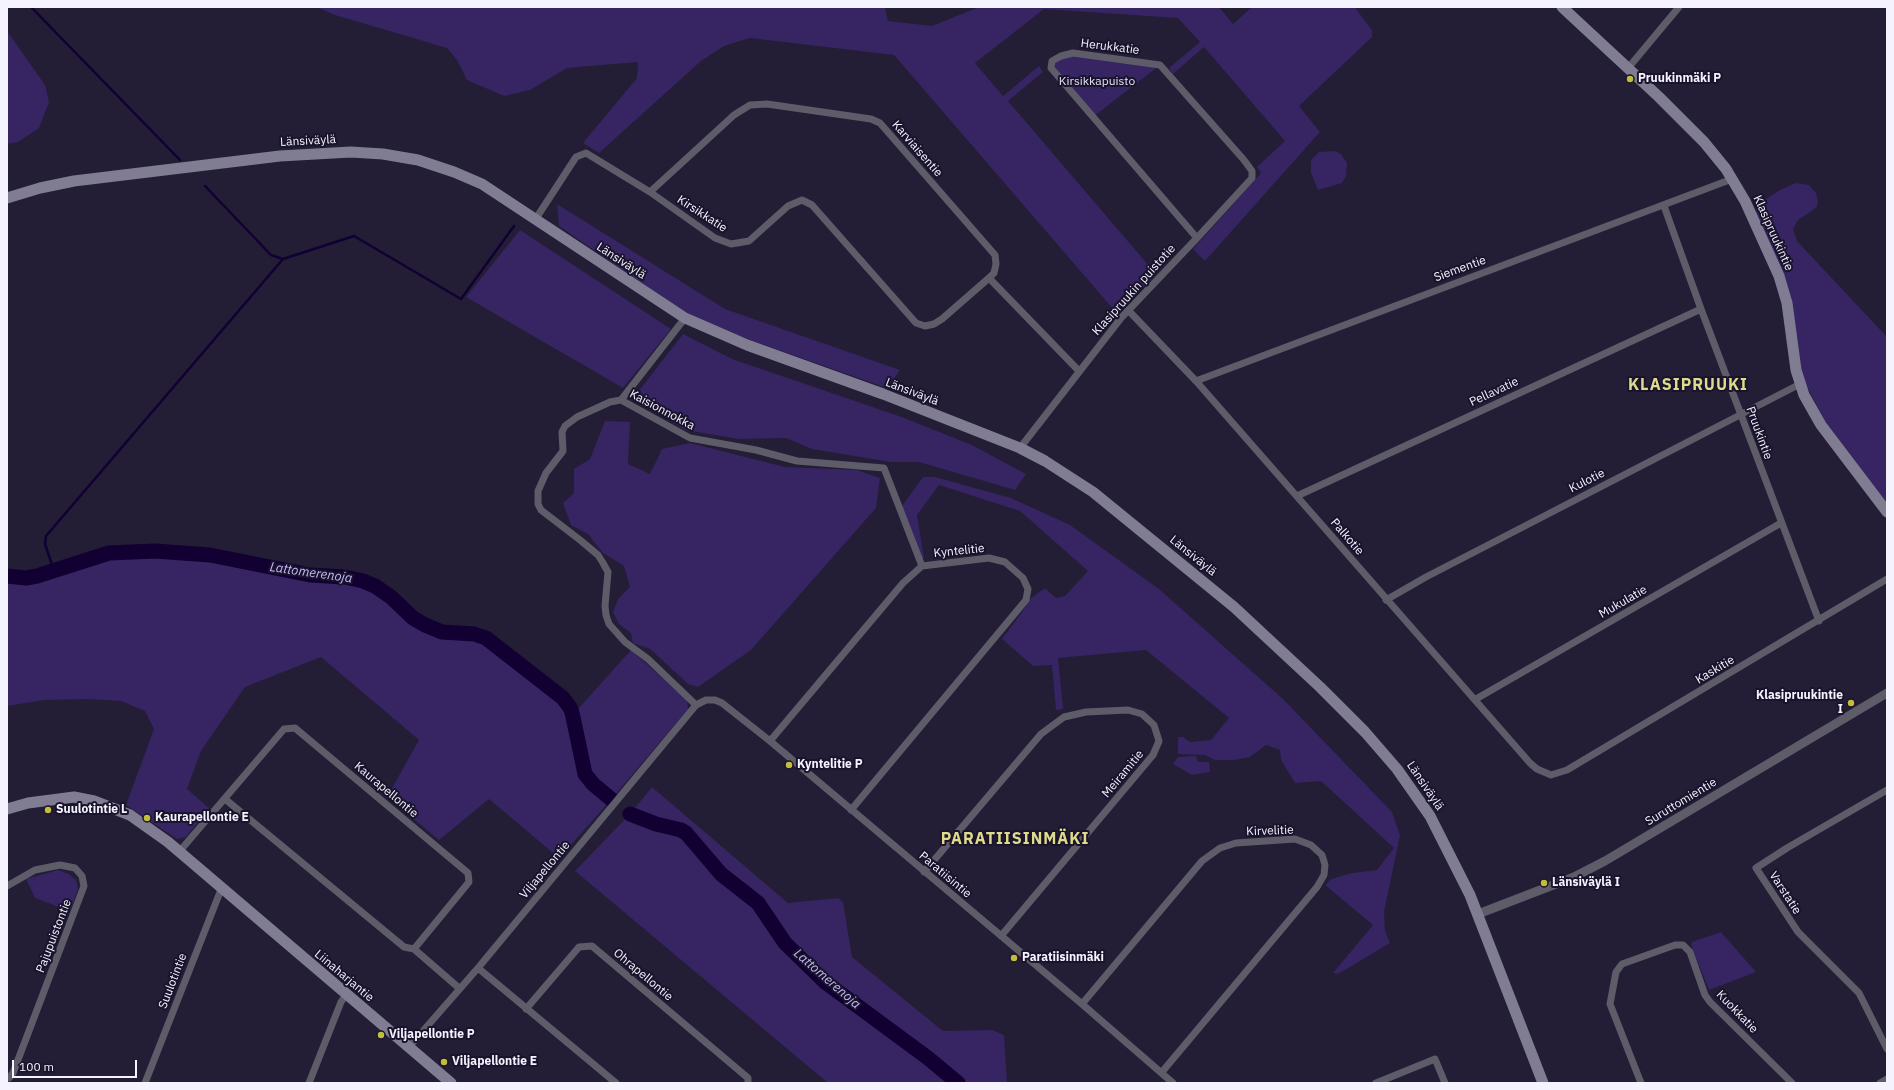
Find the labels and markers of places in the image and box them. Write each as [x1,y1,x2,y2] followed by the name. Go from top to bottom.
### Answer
[1638,72,1721,86] place label: Pruukinmäki P
[1625,74,1635,84] marker: Pruukinmäki P
[1756,689,1843,717] place label: Klasipruukintie I
[1846,698,1856,708] marker: Klasipruukintie I
[797,758,863,772] place label: Kyntelitie P
[784,760,794,770] marker: Kyntelitie P
[56,803,127,817] place label: Suulotintie L
[43,805,53,815] marker: Suulotintie L
[155,811,249,825] place label: Kaurapellontie E
[142,813,152,823] marker: Kaurapellontie E
[1552,876,1620,890] place label: Länsiväylä I
[1539,878,1549,888] marker: Länsiväylä I
[1022,951,1104,965] place label: Paratiisinmäki
[1009,953,1019,963] marker: Paratiisinmäki
[389,1028,475,1042] place label: Viljapellontie P
[376,1030,386,1040] marker: Viljapellontie P
[452,1055,537,1069] place label: Viljapellontie E
[439,1057,449,1067] marker: Viljapellontie E

